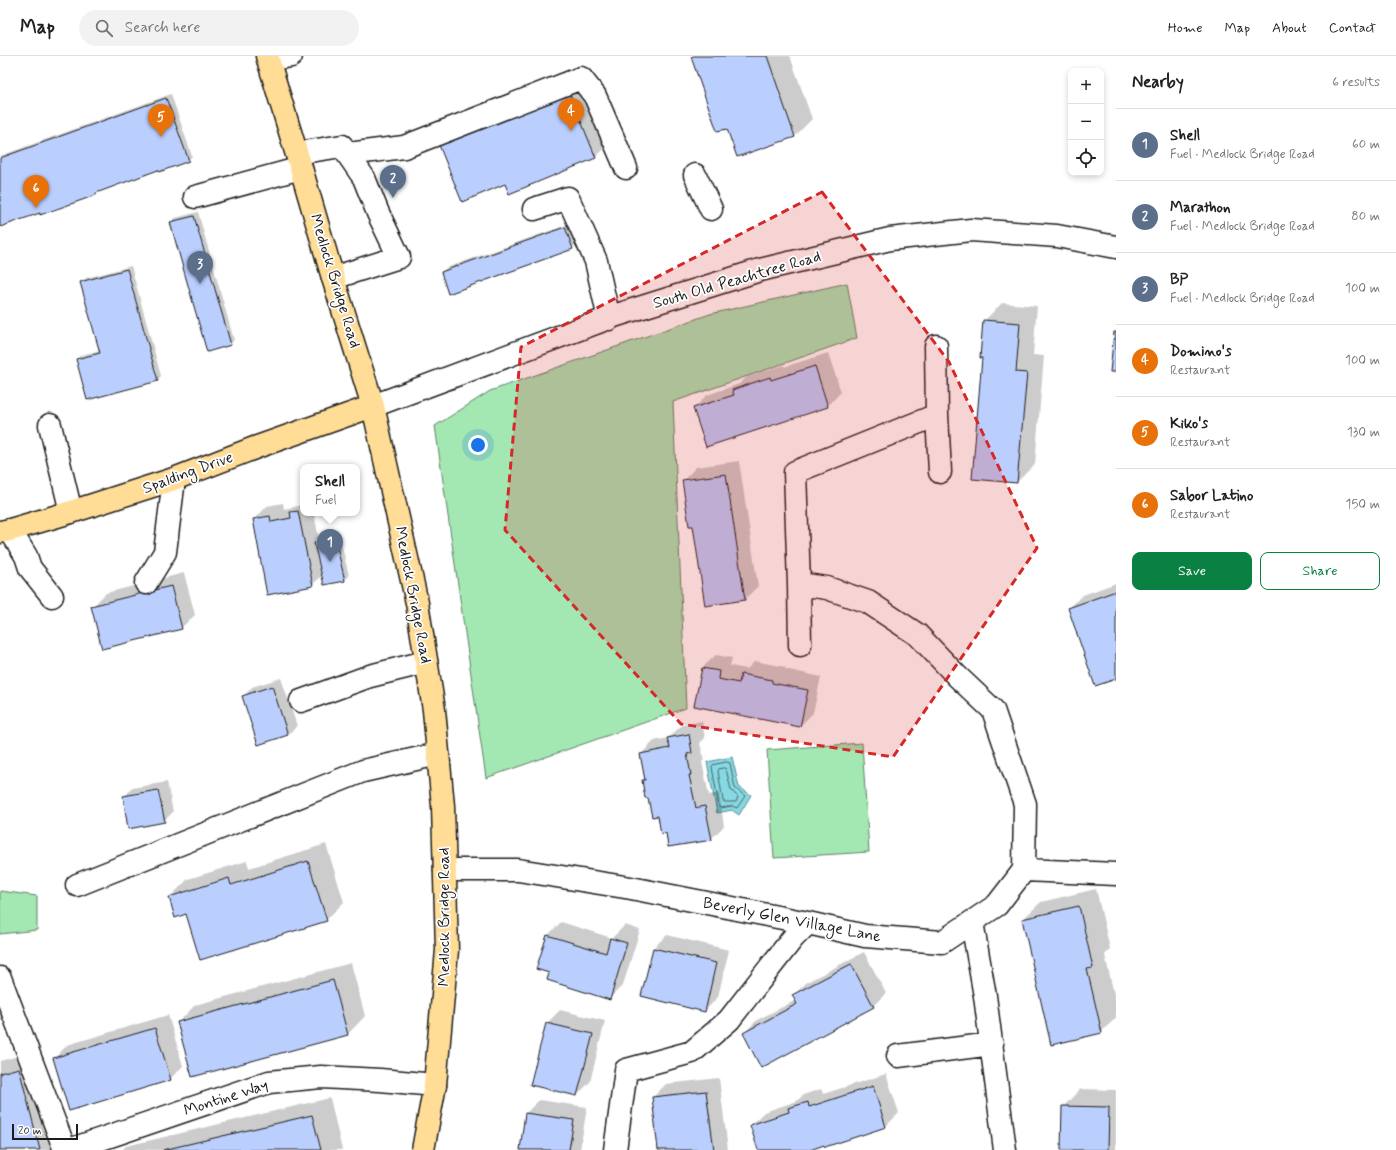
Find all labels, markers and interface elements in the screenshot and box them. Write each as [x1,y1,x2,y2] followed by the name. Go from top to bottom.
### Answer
[79,10,359,46] search box
[20,15,55,40] text: Map
[93,17,115,39] icon: search
[125,18,200,38] text: Search here
[1168,19,1202,37] text: Home
[1224,19,1250,37] text: Map
[1272,19,1307,37] text: About
[1329,19,1376,37] text: Contact
[1068,68,1104,176] map controls
[1068,68,1104,104] button: +
[1132,71,1184,93] text: Nearby
[1332,74,1380,91] text: 6 results
[558,98,584,131] pin: 4
[148,104,174,137] pin: 5
[1068,104,1104,140] button: −
[1170,126,1200,146] text: Shell
[1142,136,1148,153] text: 1
[1352,136,1380,153] text: 60 m
[1068,140,1104,176] button: locate
[1170,146,1315,163] text: Fuel · Medlock Bridge Road
[380,165,406,198] pin: 2
[23,175,49,208] pin: 6
[1170,198,1231,218] text: Marathon
[1142,208,1148,225] text: 2
[1351,208,1380,225] text: 80 m
[304,211,365,351] street label: Medlock Bridge Road
[1170,218,1315,235] text: Fuel · Medlock Bridge Road
[651,246,823,314] street label: South Old Peachtree Road
[187,251,213,284] pin: 3
[1170,270,1188,290] text: BP
[1142,280,1148,297] text: 3
[1345,280,1380,297] text: 100 m
[1170,290,1315,307] text: Fuel · Medlock Bridge Road
[1170,342,1232,362] text: Domino's
[1141,352,1149,369] text: 4
[1345,352,1380,369] text: 100 m
[1170,362,1230,379] text: Restaurant
[1170,414,1208,434] text: Kiko's
[1141,424,1149,441] text: 5
[1347,424,1380,441] text: 130 m
[1170,434,1230,451] text: Restaurant
[468,435,488,455] your location
[140,447,236,500] street label: Spalding Drive
[300,464,360,516] popup
[315,472,345,492] text: Shell
[1170,486,1253,506] text: Sabor Latino
[315,492,337,509] text: Fuel
[1142,496,1148,513] text: 6
[1346,496,1380,513] text: 150 m
[1170,506,1230,523] text: Restaurant
[388,525,437,666] street label: Medlock Bridge Road
[317,529,343,562] pin: 1
[1132,552,1252,590] button: Save
[1260,552,1380,590] button: Share
[434,847,456,987] street label: Medlock Bridge Road
[701,892,883,949] street label: Beverly Glen Village Lane
[181,1074,271,1122] street label: Montine Way
[12,1122,78,1141] scale bar
[18,1124,41,1138] text: 20 m

